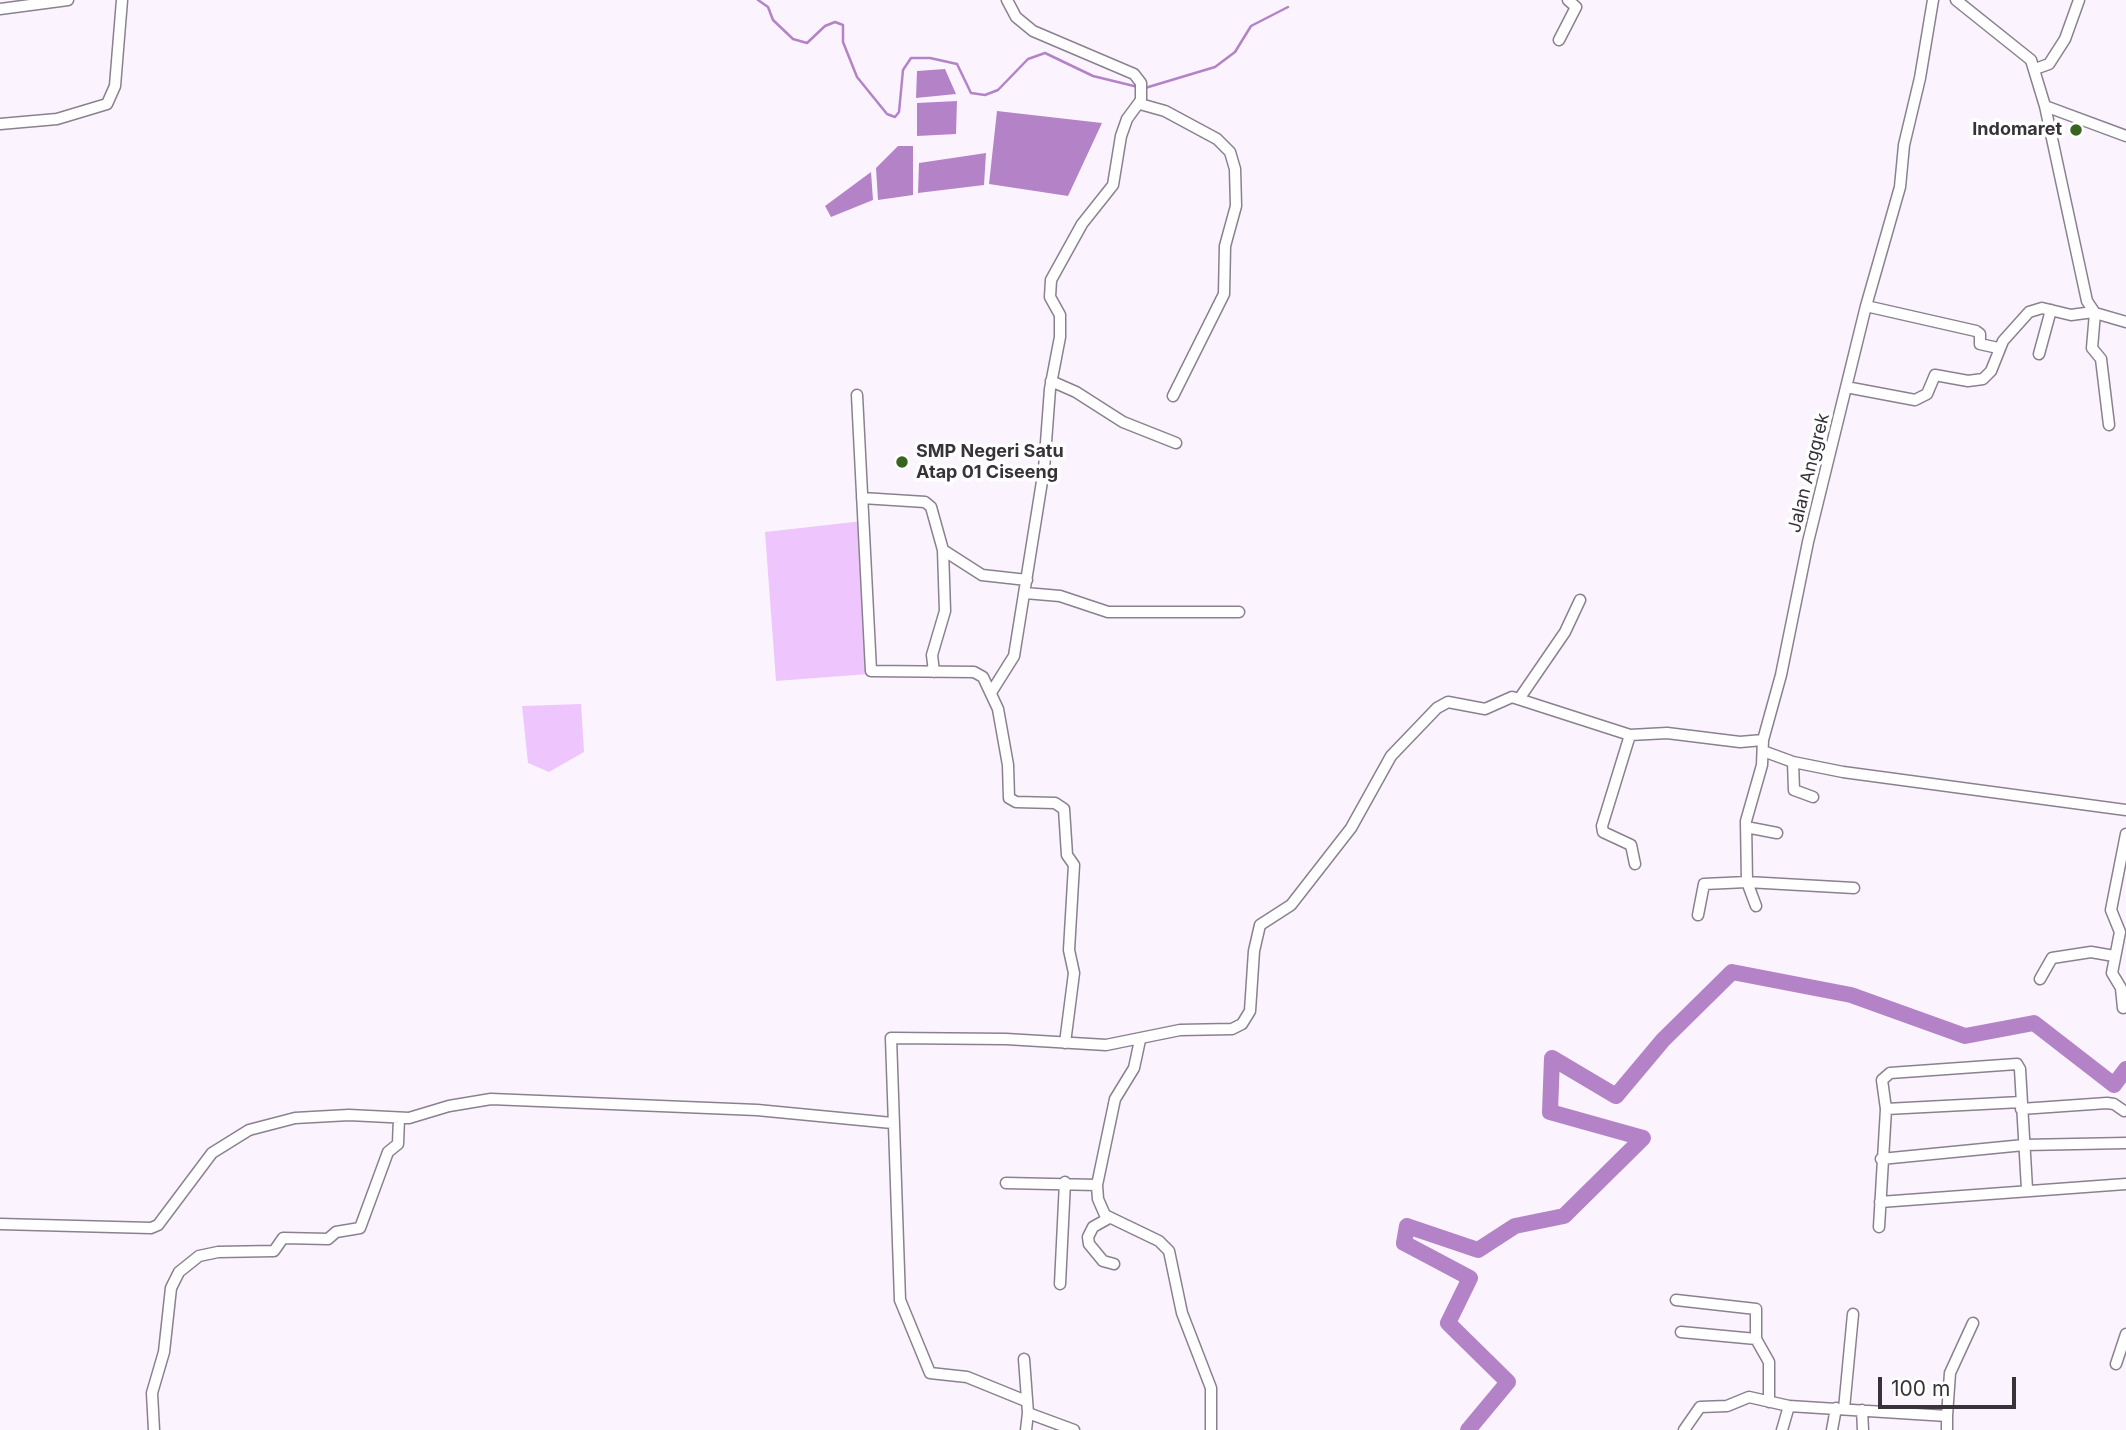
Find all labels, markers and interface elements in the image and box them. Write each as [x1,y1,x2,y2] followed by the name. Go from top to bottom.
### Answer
[1972,119,2062,141] place label: Indomaret
[2068,122,2084,138] marker: Indomaret
[1784,411,1834,535] street label: Jalan Anggrek
[916,441,1064,484] place label: SMP Negeri Satu Atap 01 Ciseeng
[894,454,910,470] marker: SMP Negeri Satu Atap 01 Ciseeng
[1881,1364,2019,1408] scale bar
[1891,1376,1950,1401] text: 100 m

